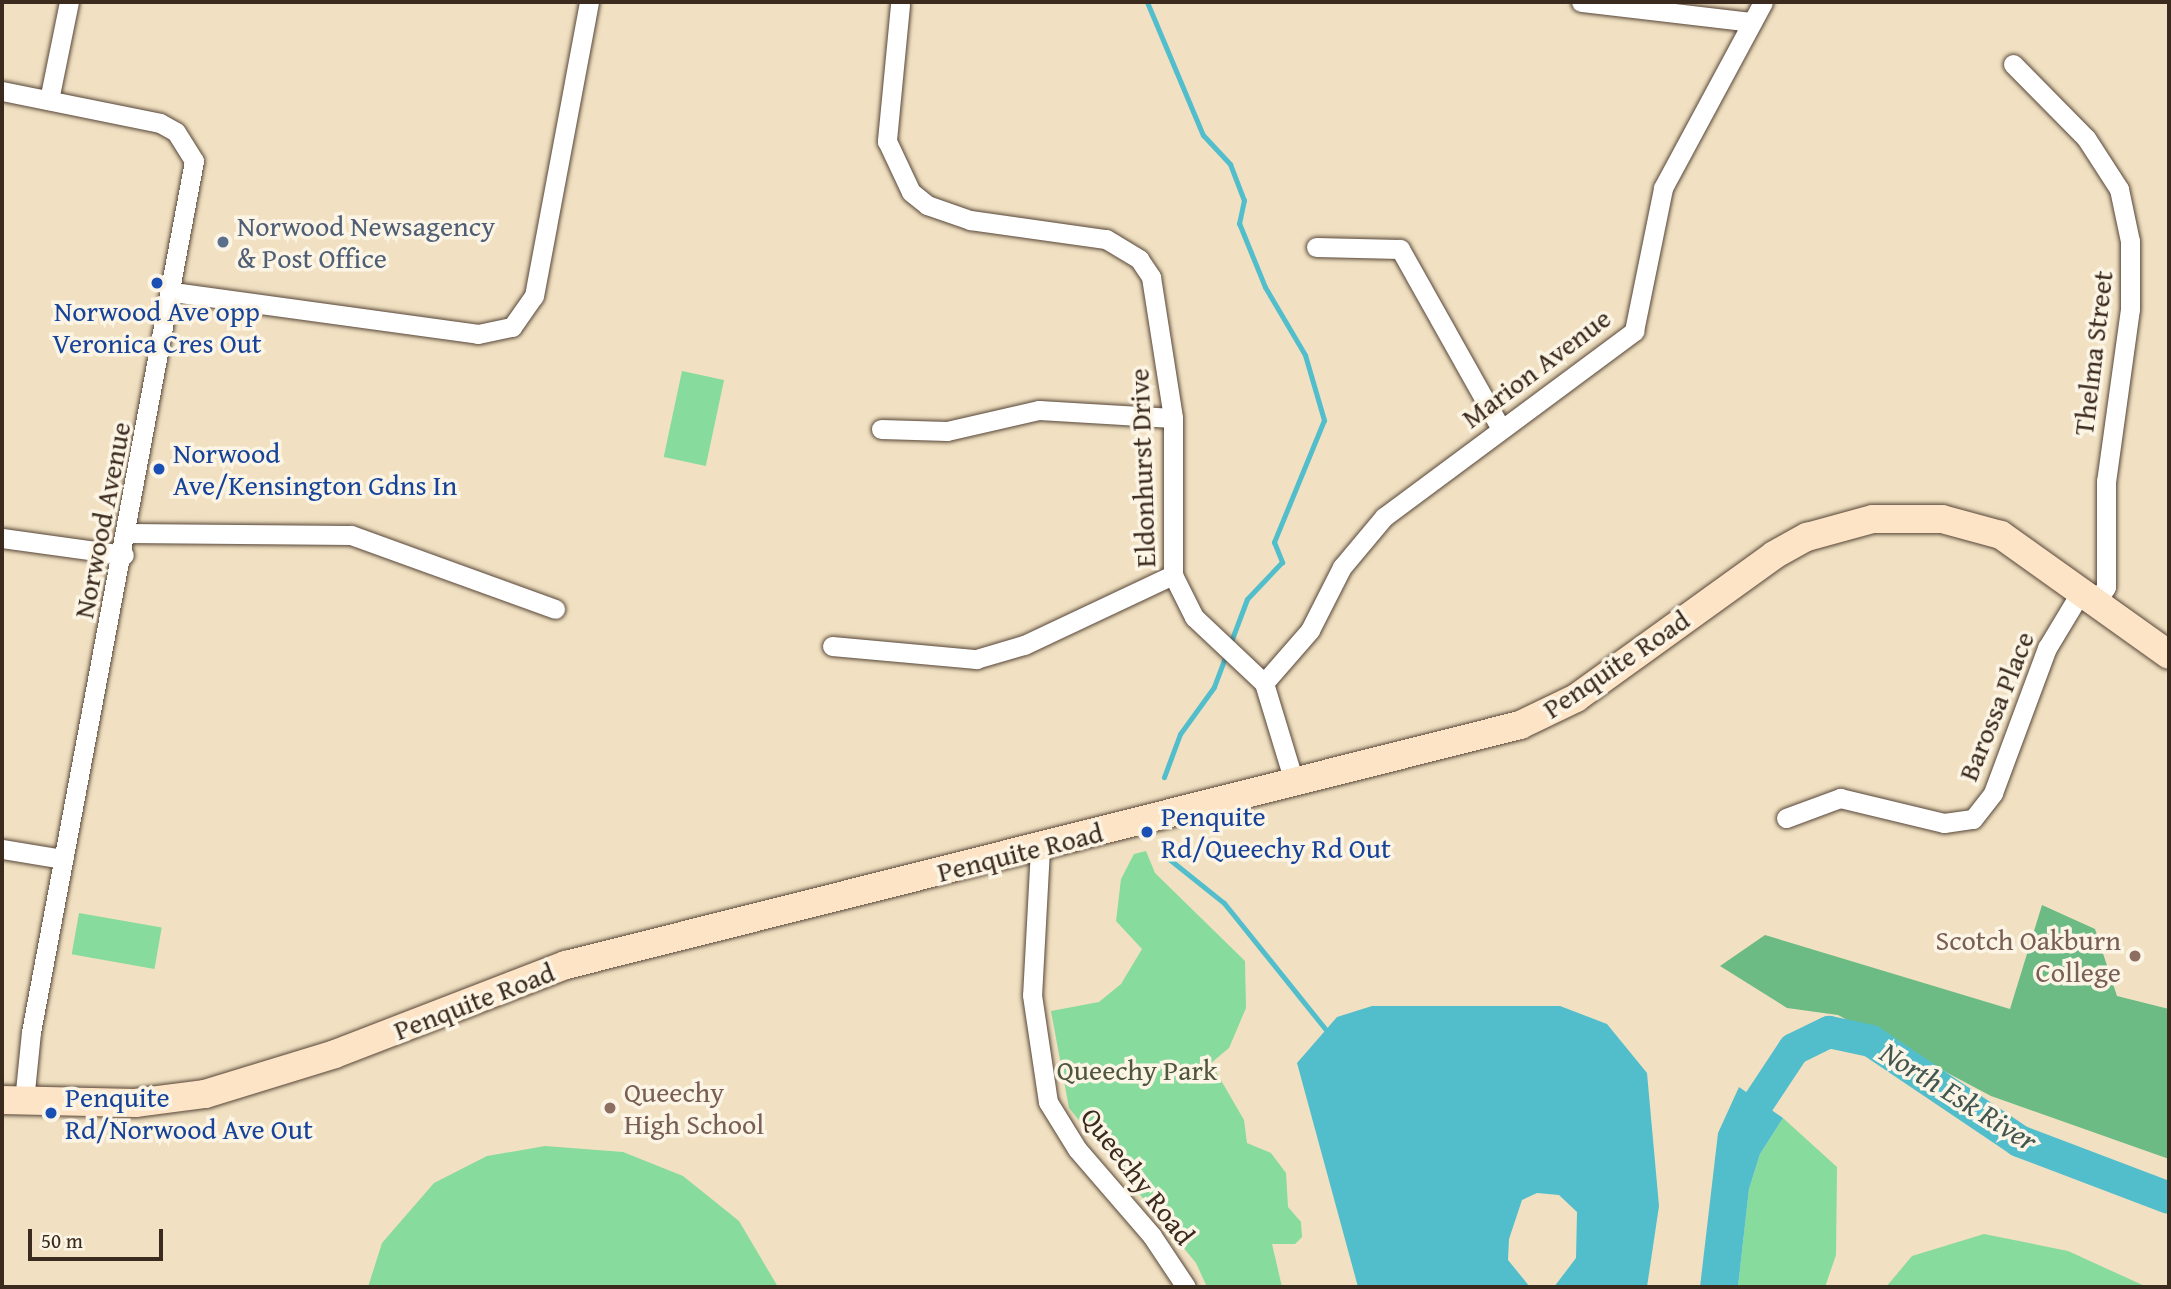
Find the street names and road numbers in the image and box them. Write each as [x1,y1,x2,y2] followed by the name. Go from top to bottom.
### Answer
[2066,269,2120,437] street label: Thelma Street
[1455,301,1617,435] street label: Marion Avenue
[1122,368,1162,568] street label: Eldonhurst Drive
[66,419,138,621] street label: Norwood Avenue
[1536,603,1696,725] street label: Penquite Road
[1951,627,2041,785] street label: Barossa Place
[934,815,1106,889] street label: Penquite Road
[389,955,559,1047] street label: Penquite Road
[1074,1101,1202,1251] street label: Queechy Road

